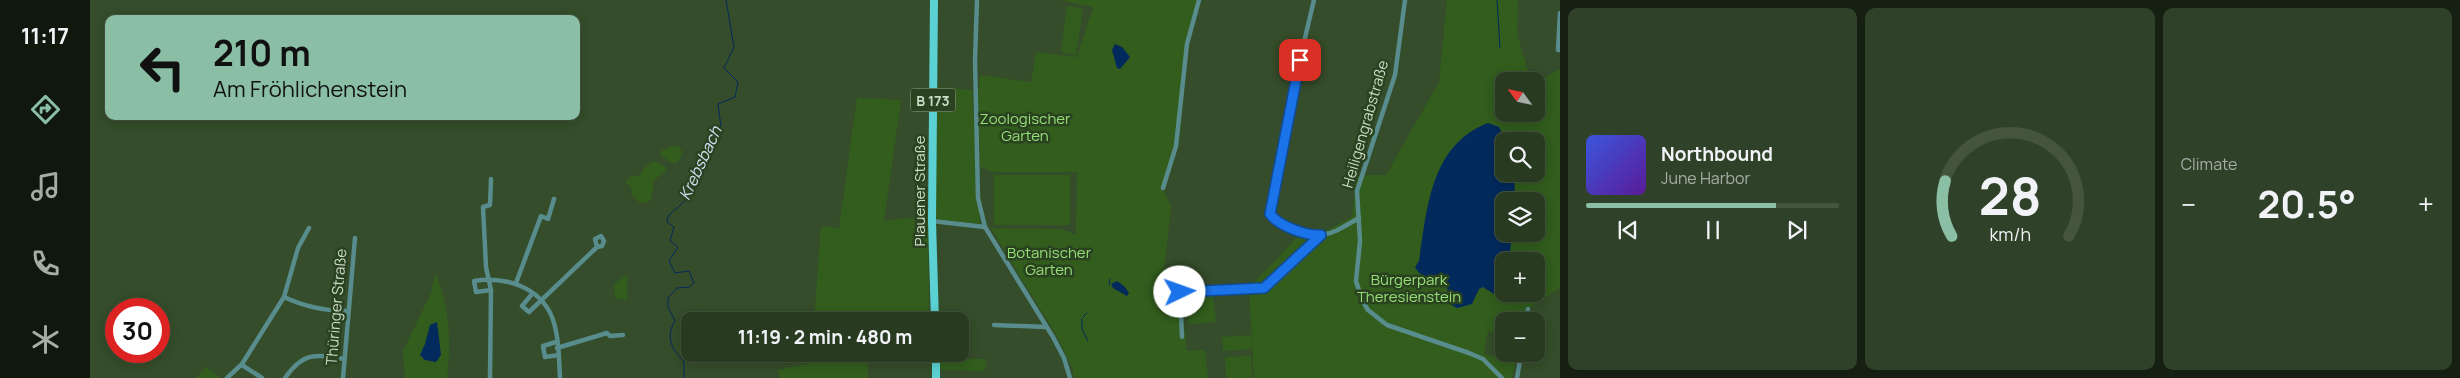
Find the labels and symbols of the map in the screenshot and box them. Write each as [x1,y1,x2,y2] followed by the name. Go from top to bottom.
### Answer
[1279,39,1321,81] pin
[1337,57,1393,190] street label: Heiligengrabstraße
[1495,72,1545,122] north arrow
[910,88,956,112] road number: B 173
[980,108,1071,146] park label: Zoologischer Garten
[673,122,727,203] water label: Krebsbach
[909,135,930,246] street label: Plauener Straße
[1007,242,1092,280] park label: Botanischer Garten
[320,248,352,366] street label: Thüringer Straße
[1153,265,1205,317] position arrow
[1357,269,1461,307] park label: Bürgerpark Theresienstein
[105,298,170,363] speed limit sign: 30

